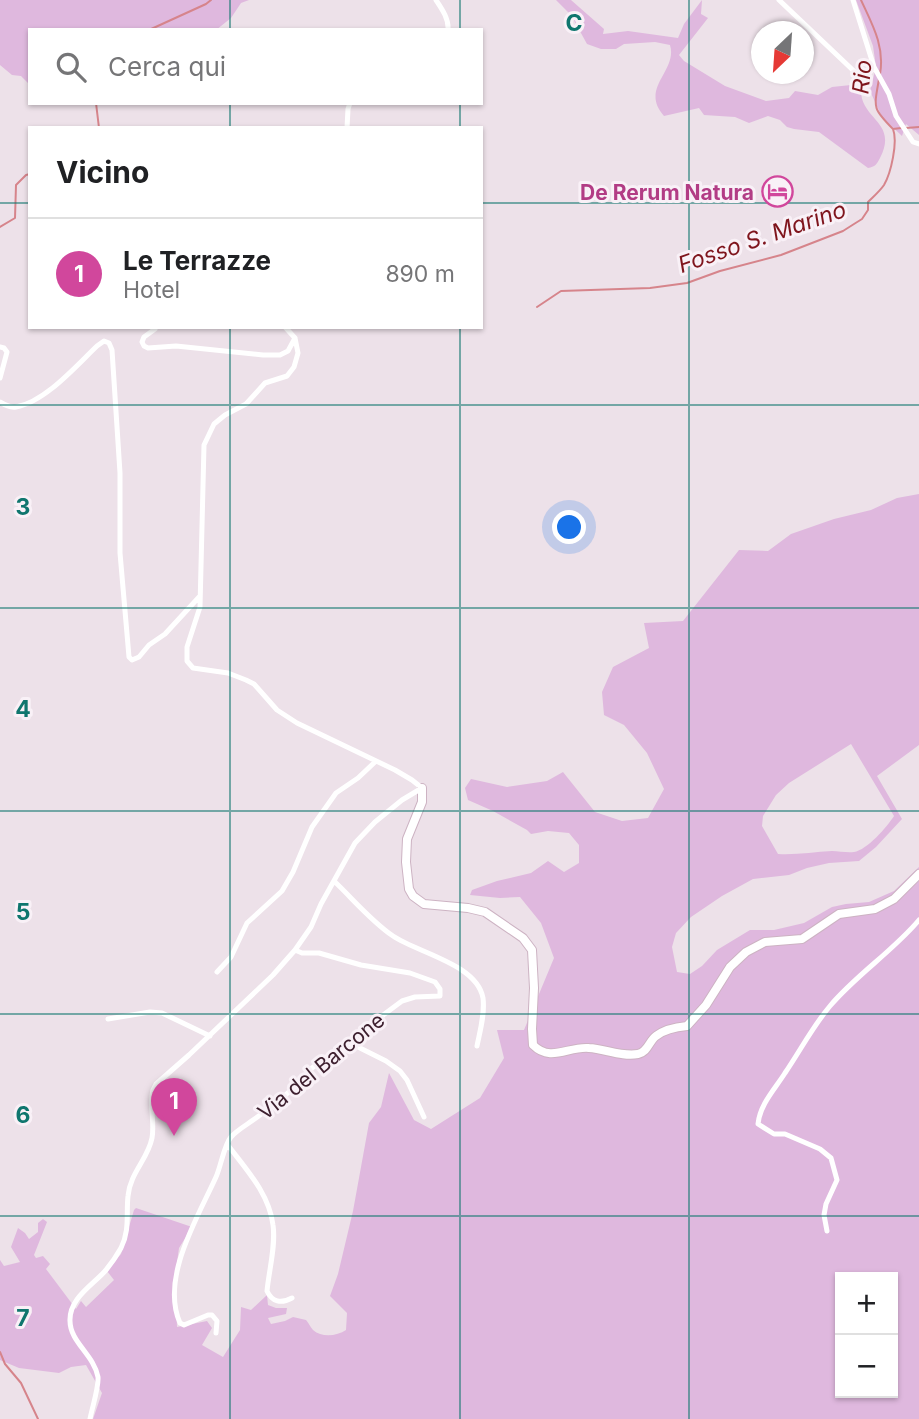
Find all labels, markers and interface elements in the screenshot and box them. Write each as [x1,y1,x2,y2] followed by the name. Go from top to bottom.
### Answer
[565,9,583,37] text: C
[751,21,814,84] north arrow
[28,28,483,105] search box
[52,48,90,86] icon: search
[108,51,226,82] text: Cerca qui
[846,59,878,95] water label: Rio
[56,154,149,190] text: Vicino
[760,175,794,209] hotel icon: De Rerum Natura
[580,180,754,205] place label: De Rerum Natura
[674,195,850,279] water label: Fosso S. Marino
[123,245,271,276] text: Le Terrazze
[74,260,84,288] text: 1
[385,260,455,288] text: 890 m
[123,276,180,304] text: Hotel
[16,493,30,521] text: 3
[552,510,586,544] your location
[15,695,31,723] text: 4
[16,898,30,926] text: 5
[253,1007,389,1125] street label: Via del Barcone
[151,1078,197,1136] pin: 1
[16,1101,30,1129] text: 6
[835,1272,898,1398] map controls
[835,1272,898,1335] button: +
[16,1304,30,1332] text: 7
[835,1335,898,1398] button: −

